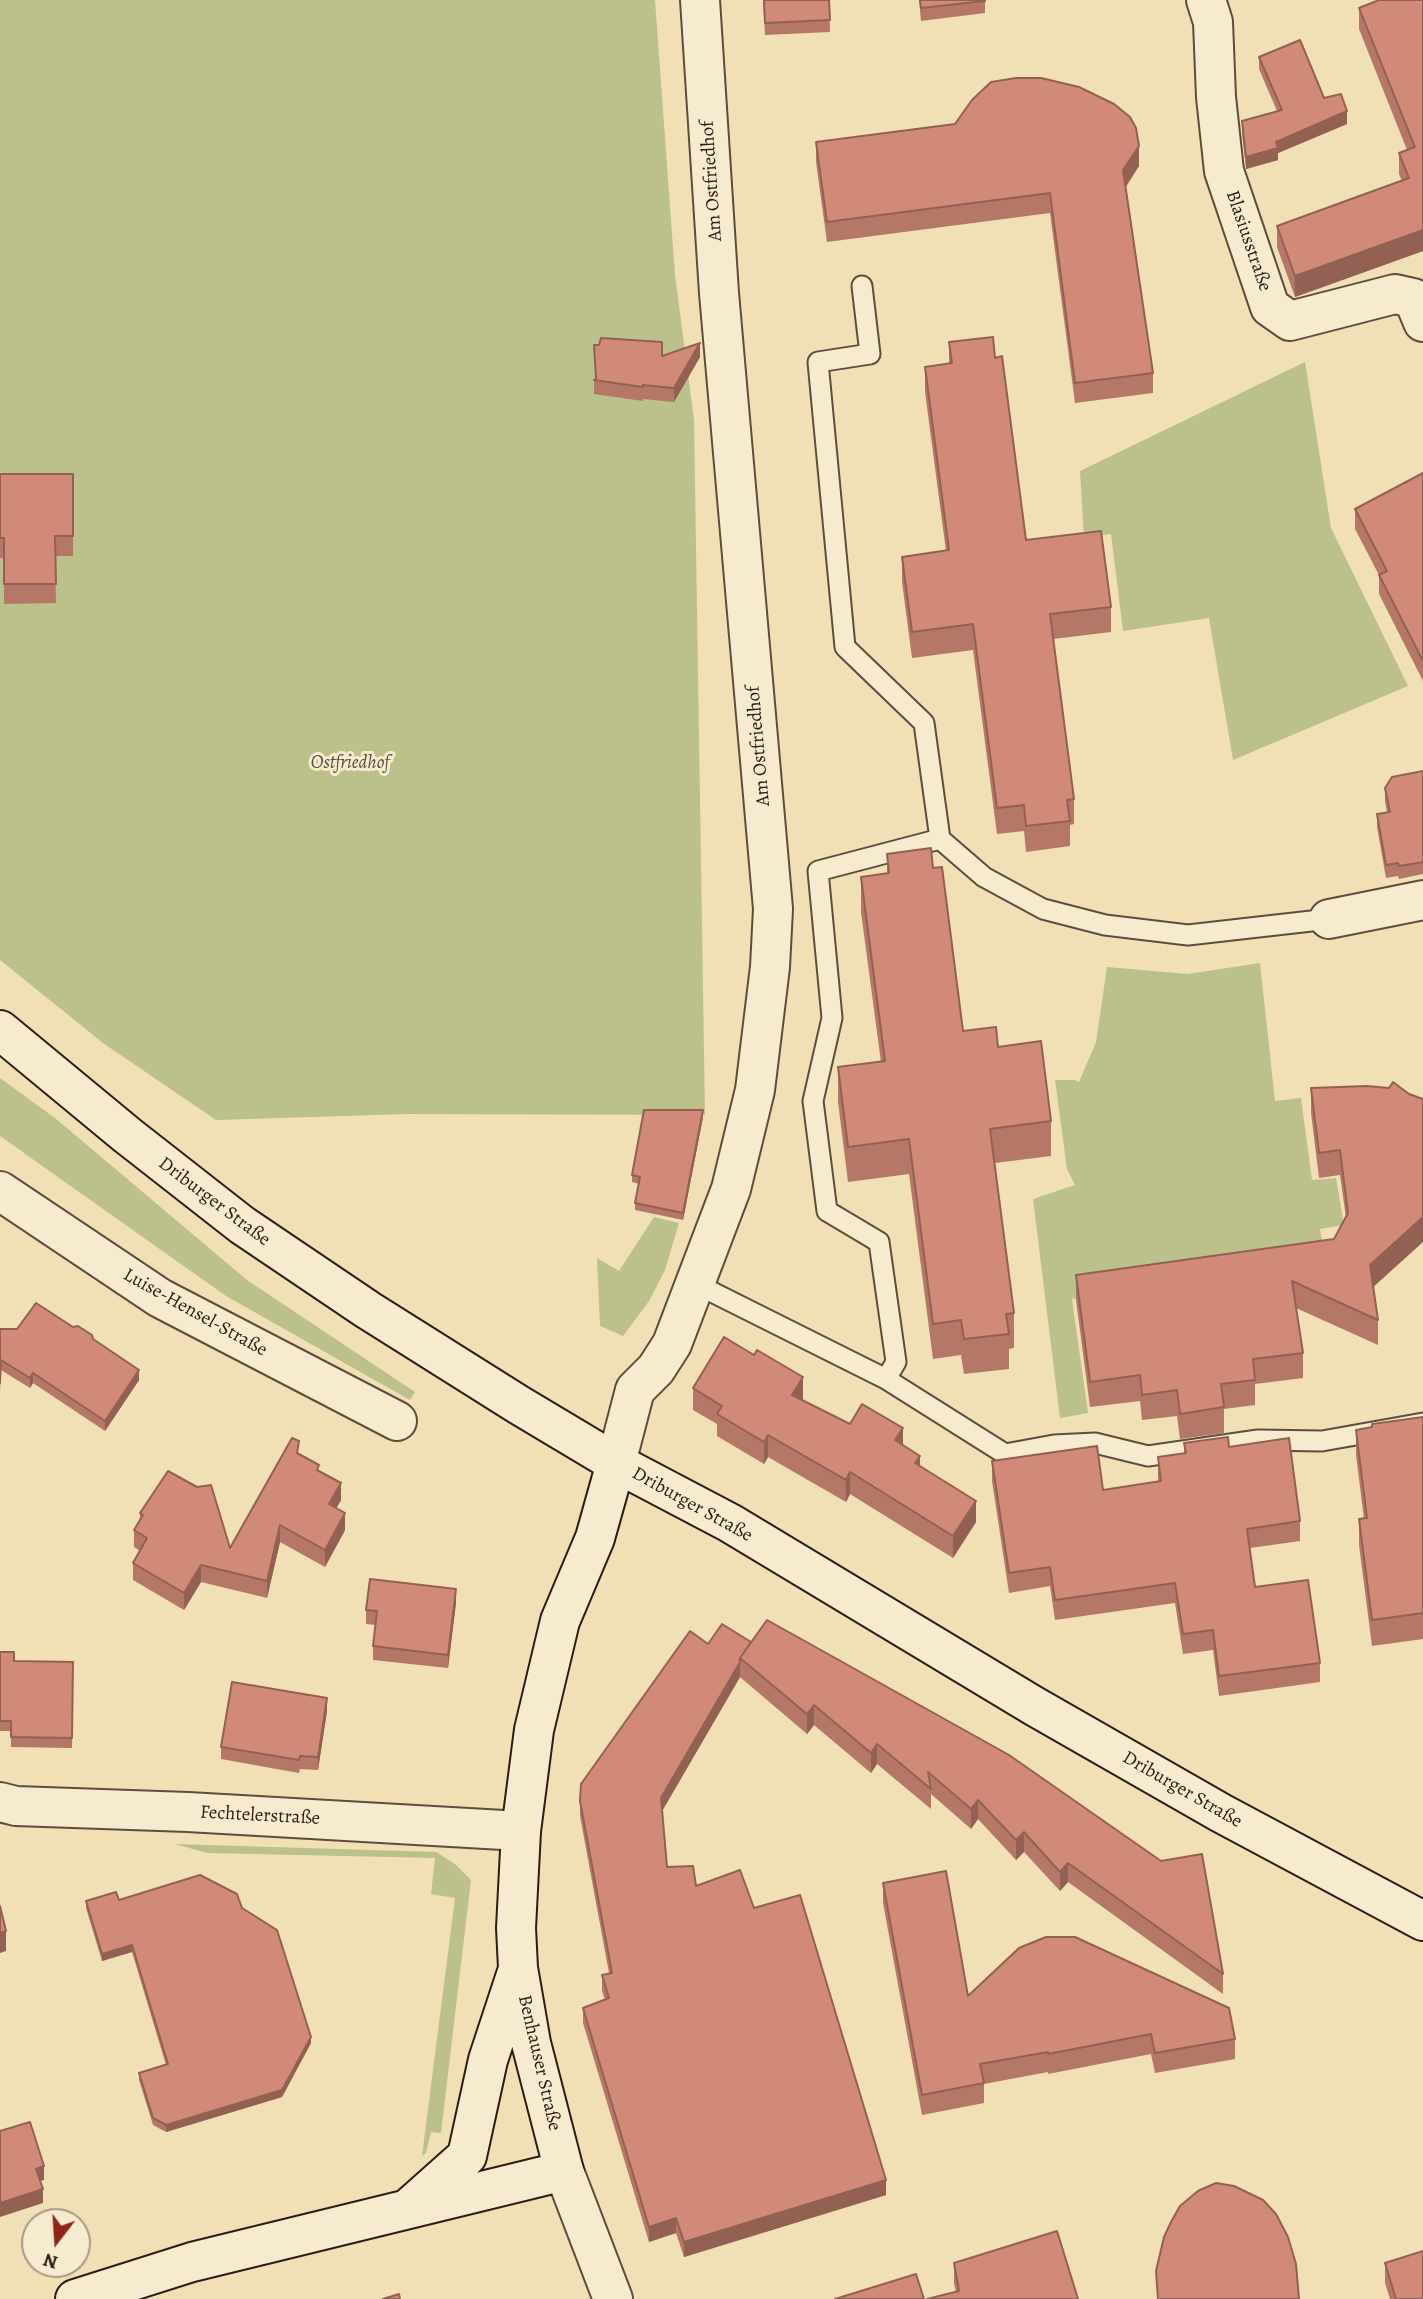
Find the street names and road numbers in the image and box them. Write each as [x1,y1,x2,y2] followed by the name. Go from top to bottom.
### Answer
[696,120,728,242] street label: Am Ostfriedhof
[1220,187,1276,295] street label: Blasiusstraße
[742,685,776,807] street label: Am Ostfriedhof
[154,1152,274,1252] street label: Driburger Straße
[119,1264,271,1362] street label: Luise-Hensel-Straße
[628,1462,756,1548] street label: Driburger Straße
[1118,1747,1246,1833] street label: Driburger Straße
[199,1801,321,1831] street label: Fechtelerstraße
[512,1993,566,2133] street label: Benhauser Straße

